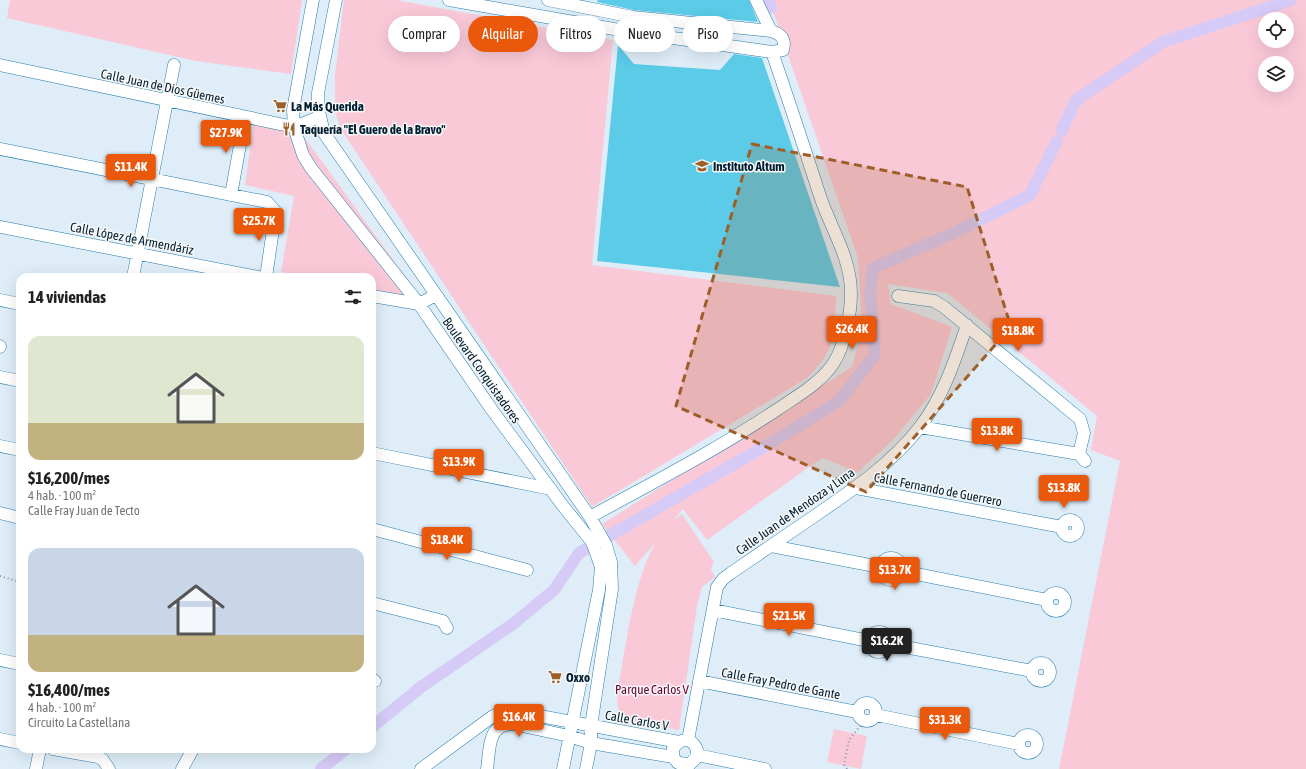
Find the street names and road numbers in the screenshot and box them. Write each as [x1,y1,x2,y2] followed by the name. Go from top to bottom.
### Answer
[99,66,227,107] street label: Calle Juan de Dios Güemes
[69,219,195,258] street label: Calle López de Armendáriz
[439,315,524,426] street label: Boulevard Conquistadores
[733,465,857,558] street label: Calle Juan de Mendoza y Luna
[873,470,1003,509] street label: Calle Fernando de Guerrero
[720,665,842,702] street label: Calle Fray Pedro de Gante
[604,708,670,734] street label: Calle Carlos V

